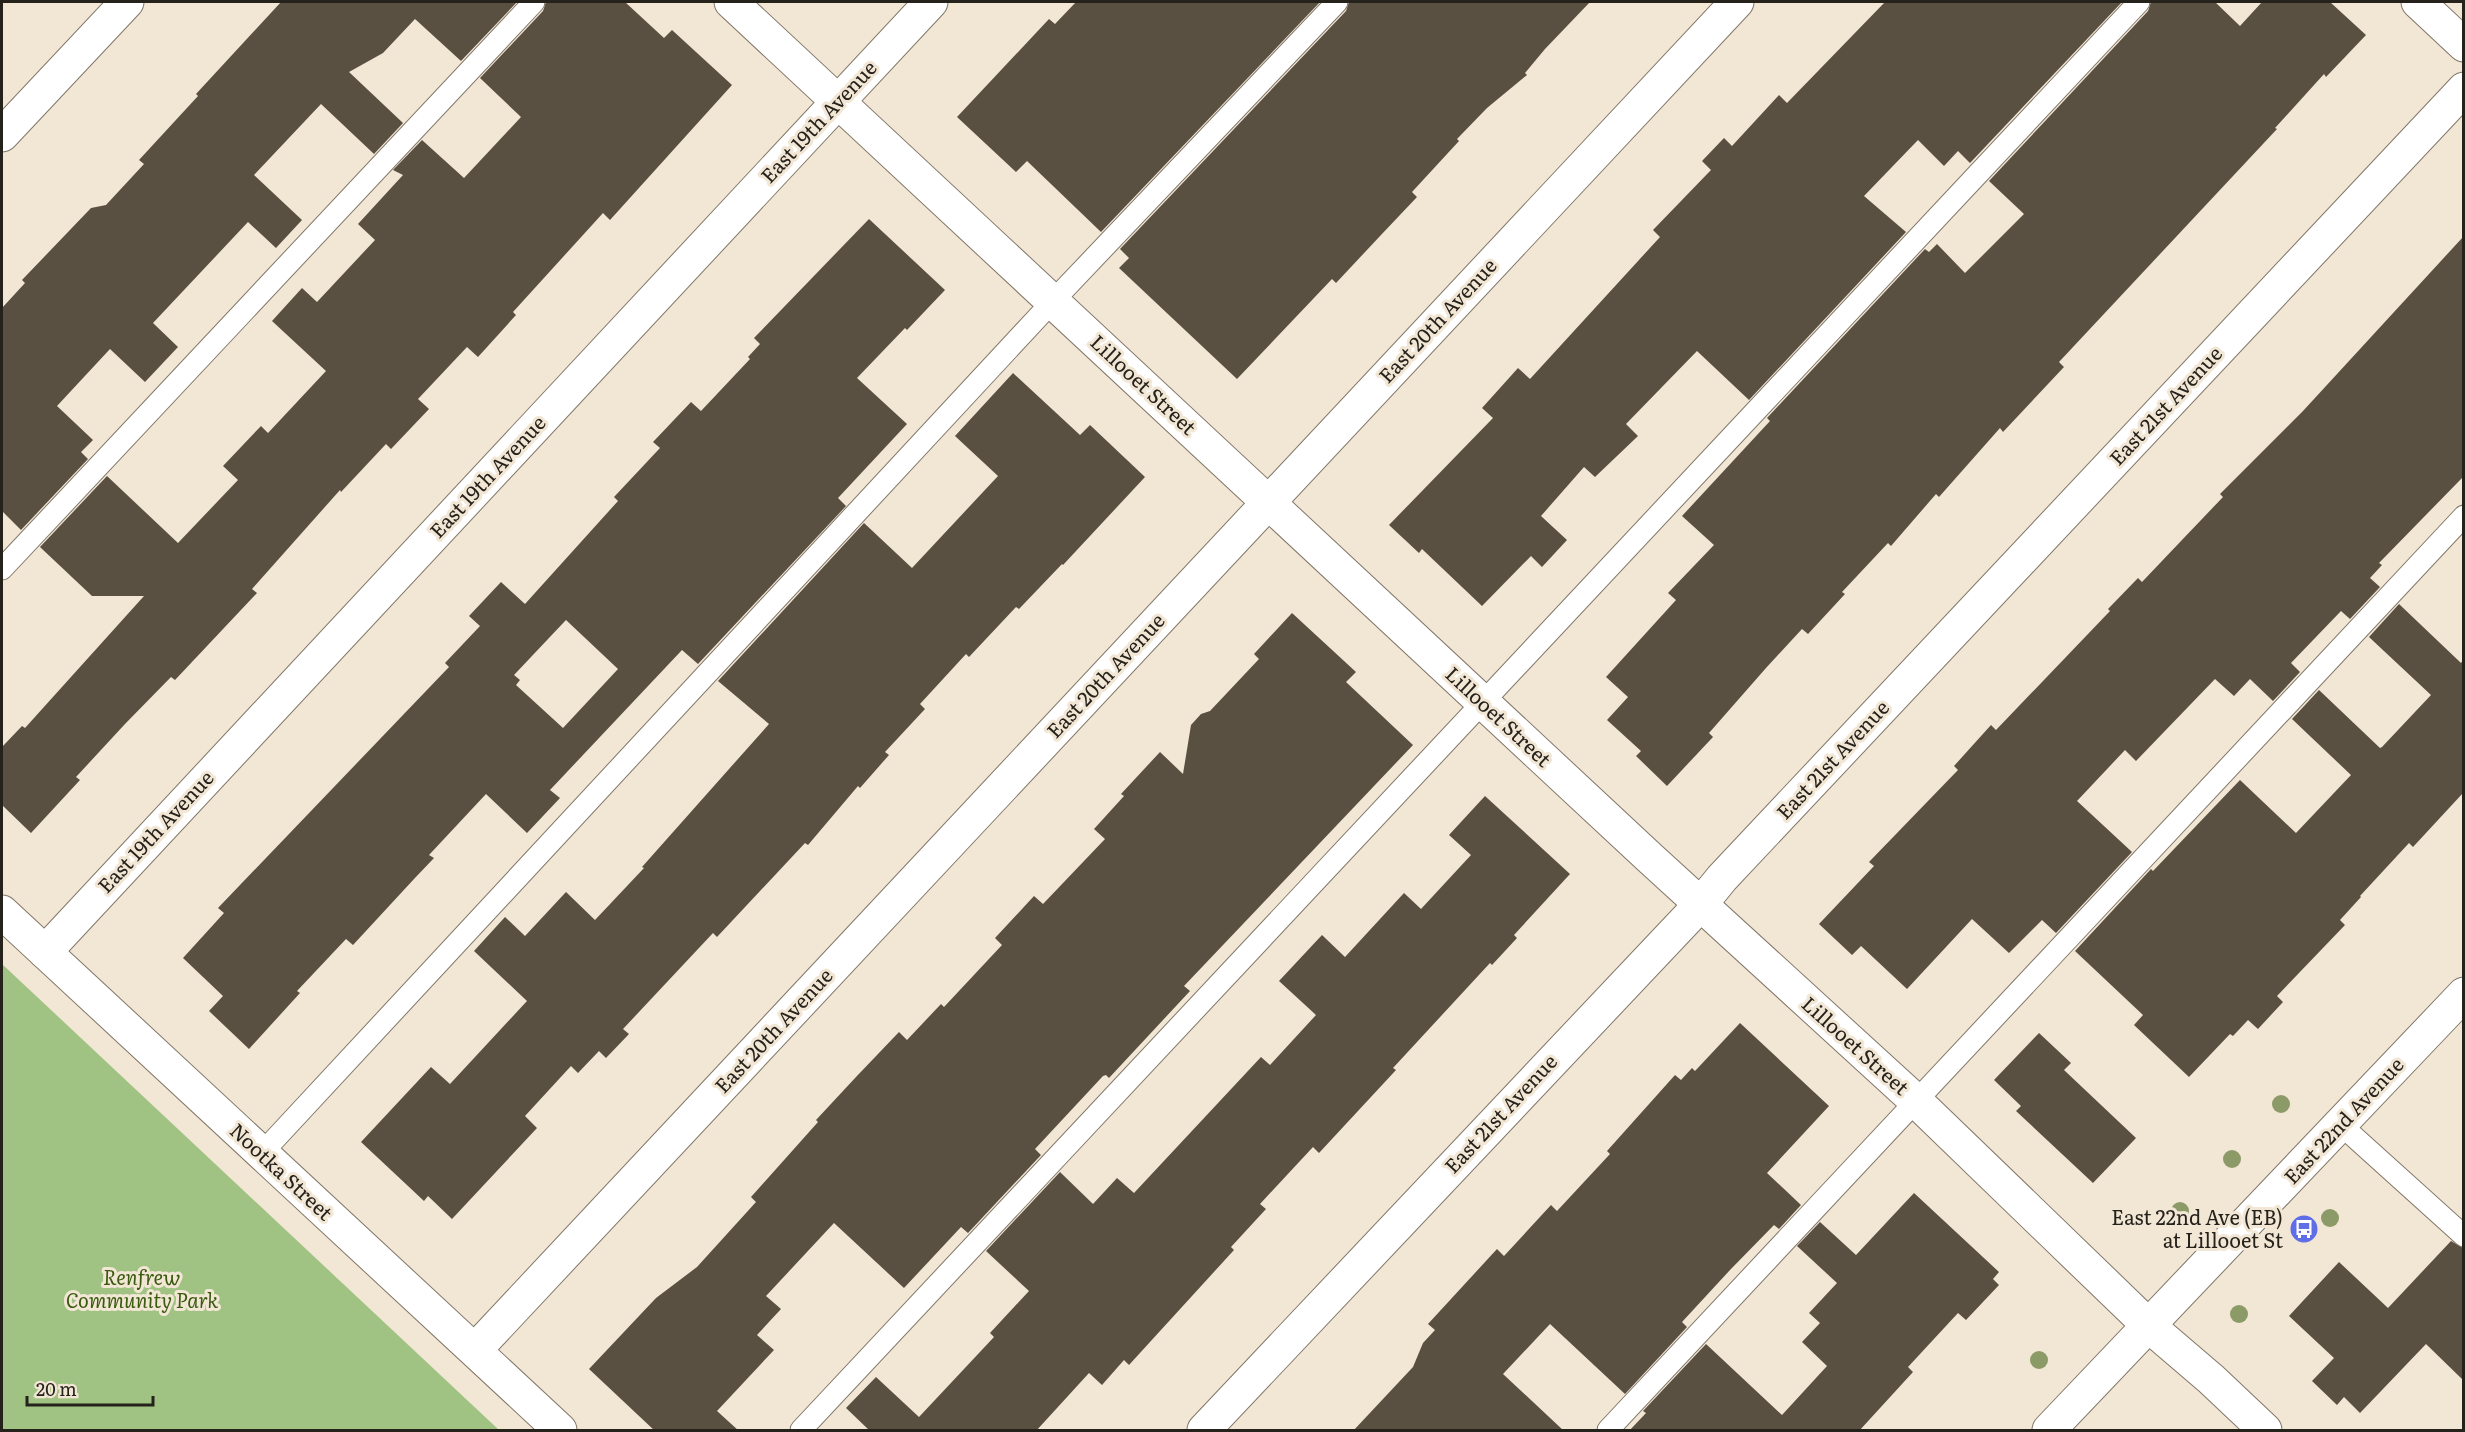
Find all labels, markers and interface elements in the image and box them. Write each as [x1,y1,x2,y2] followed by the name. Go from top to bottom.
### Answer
[753,52,883,189] street label: East 19th Avenue
[1371,250,1503,389] street label: East 20th Avenue
[1085,326,1204,441] street label: Lillooet Street
[2101,338,2228,471] street label: East 21st Avenue
[422,407,552,544] street label: East 19th Avenue
[1039,605,1171,744] street label: East 20th Avenue
[1440,658,1559,773] street label: Lillooet Street
[1768,692,1895,825] street label: East 21st Avenue
[90,762,220,899] street label: East 19th Avenue
[707,960,839,1099] street label: East 20th Avenue
[1796,988,1917,1101] street label: Lillooet Street
[1436,1046,1563,1179] street label: East 21st Avenue
[2276,1049,2409,1190] street label: East 22nd Avenue
[224,1115,341,1226] street label: Nootka Street
[2111,1201,2283,1254] place label: East 22nd Ave (EB) at Lillooet St
[2288,1213,2320,1245] bus stop icon: East 22nd Ave (EB) at Lillooet St
[66,1261,218,1314] park label: Renfrew Community Park
[27,1369,153,1407] scale bar
[36,1375,77,1402] text: 20 m

